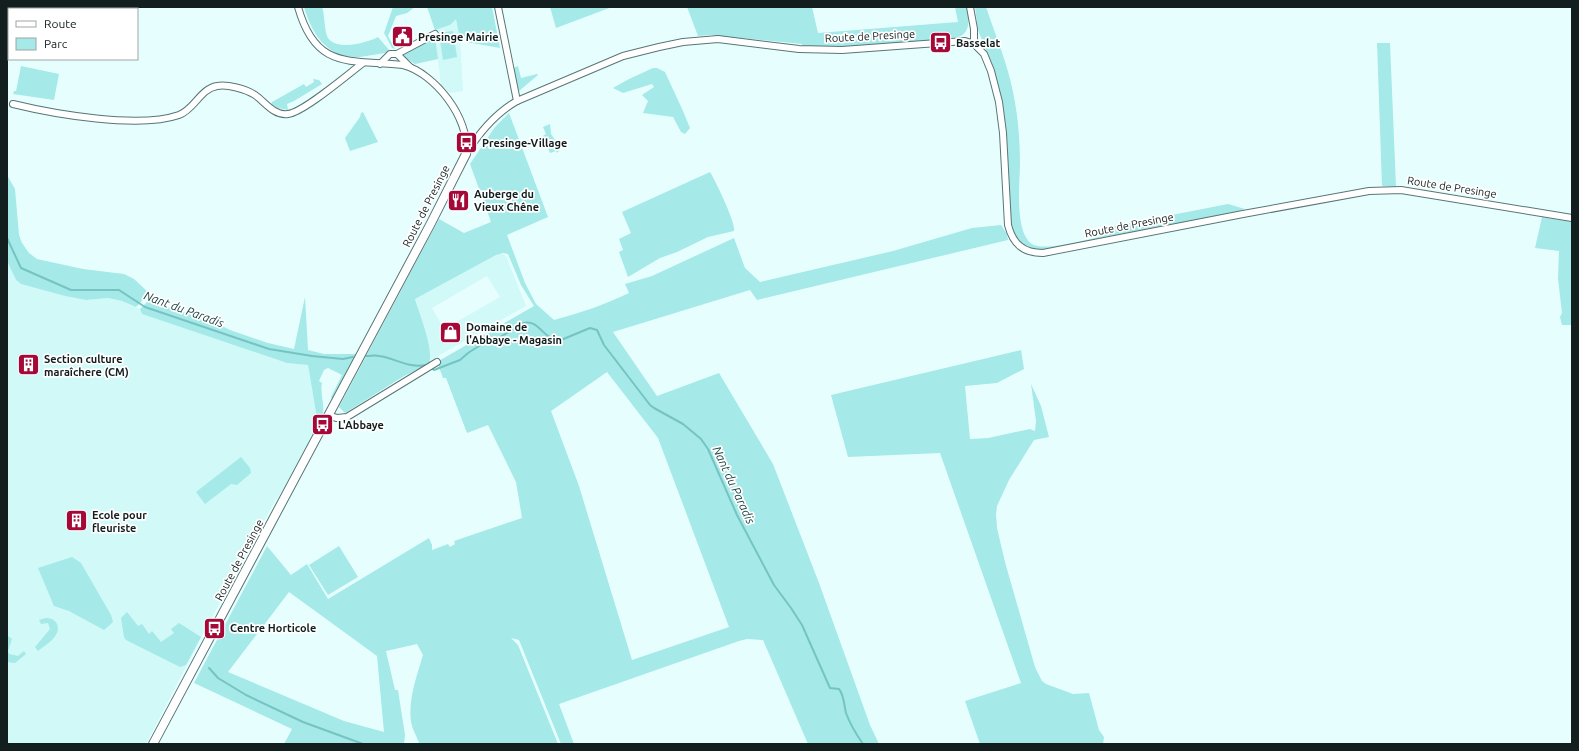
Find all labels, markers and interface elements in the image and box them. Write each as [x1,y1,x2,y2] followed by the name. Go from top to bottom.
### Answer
[8,8,138,60] legend
[44,17,77,30] text: Route
[390,24,416,50] public building icon: Presinge Mairie
[825,28,915,44] street label: Route de Presinge
[927,30,953,56] bus stop icon: Basselat
[418,31,499,43] place label: Presinge Mairie
[44,37,68,50] text: Parc
[956,37,1000,49] place label: Basselat
[453,130,479,156] bus stop icon: Presinge-Village
[482,137,567,149] place label: Presinge-Village
[400,163,452,249] street label: Route de Presinge
[1406,174,1498,200] street label: Route de Presinge
[445,187,471,213] restaurant icon: Auberge du Vieux Chêne
[474,188,539,213] place label: Auberge du Vieux Chêne
[1083,210,1175,240] street label: Route de Presinge
[142,289,226,329] water label: Nant du Paradis
[438,320,464,346] shop icon: Domaine de l'Abbaye - Magasin
[466,321,562,346] place label: Domaine de l'Abbaye - Magasin
[16,352,42,378] building icon: Section culture maraîchere (CM)
[44,353,129,379] place label: Section culture maraîchere (CM)
[309,412,335,438] bus stop icon: L'Abbaye
[338,419,384,431] place label: L'Abbaye
[710,444,758,526] water label: Nant du Paradis
[64,508,90,534] building icon: Ecole pour fleuriste
[92,509,147,534] place label: Ecole pour fleuriste
[212,517,266,603] street label: Route de Presinge
[202,615,228,641] bus stop icon: Centre Horticole
[230,622,316,634] place label: Centre Horticole

